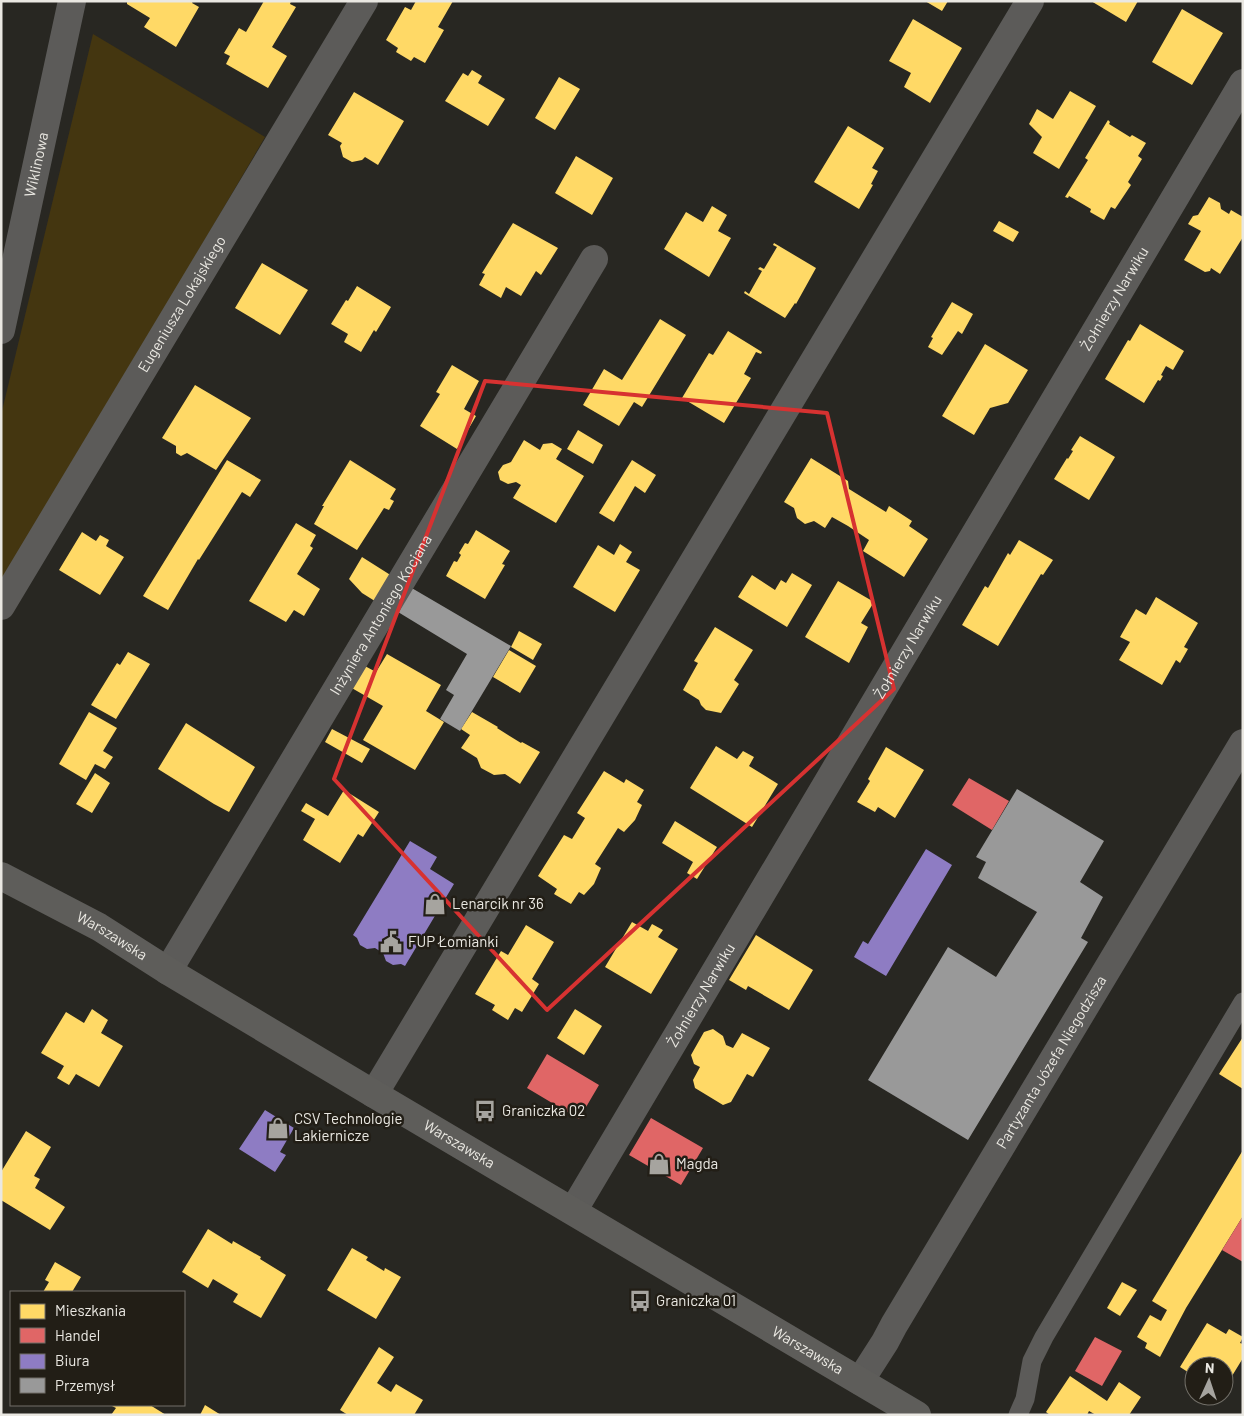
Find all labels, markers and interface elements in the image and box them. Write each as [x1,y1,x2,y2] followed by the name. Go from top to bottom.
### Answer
[20,130,51,199] street label: Wiklinowa
[133,232,229,375] street label: Eugeniusza Lokajskiego
[1076,243,1152,353] street label: Żołnierzy Narwiku
[325,531,435,698] street label: Inżyniera Antoniego Kocjana
[869,591,945,702] street label: Żołnierzy Narwiku
[422,891,448,917] shop icon: Lenarcik nr 36
[452,894,544,912] place label: Lenarcik nr 36
[74,907,151,964] street label: Warszawska
[378,929,404,955] public building icon: FUP Łomianki
[408,932,499,950] place label: FUP Łomianki
[663,940,738,1050] street label: Żołnierzy Narwiku
[992,972,1110,1152] street label: Partyzanta Józefa Niegodzisza
[472,1098,498,1124] bus stop icon: Graniczka 02
[502,1101,585,1119] place label: Graniczka 02
[294,1109,403,1144] place label: CSV Technologie Lakiernicze
[265,1115,291,1141] shop icon: CSV Technologie Lakiernicze
[421,1115,498,1171] street label: Warszawska
[646,1151,672,1177] shop icon: Magda
[676,1154,718,1172] place label: Magda
[627,1288,653,1314] bus stop icon: Graniczka 01
[10,1291,185,1406] legend
[656,1291,736,1309] place label: Graniczka 01
[55,1301,126,1319] text: Mieszkania
[769,1321,847,1378] street label: Warszawska
[55,1326,100,1344] text: Handel
[55,1351,89,1369] text: Biura
[1184,1356,1234,1406] north arrow
[1205,1359,1215,1376] text: N
[55,1376,115,1394] text: Przemysł

